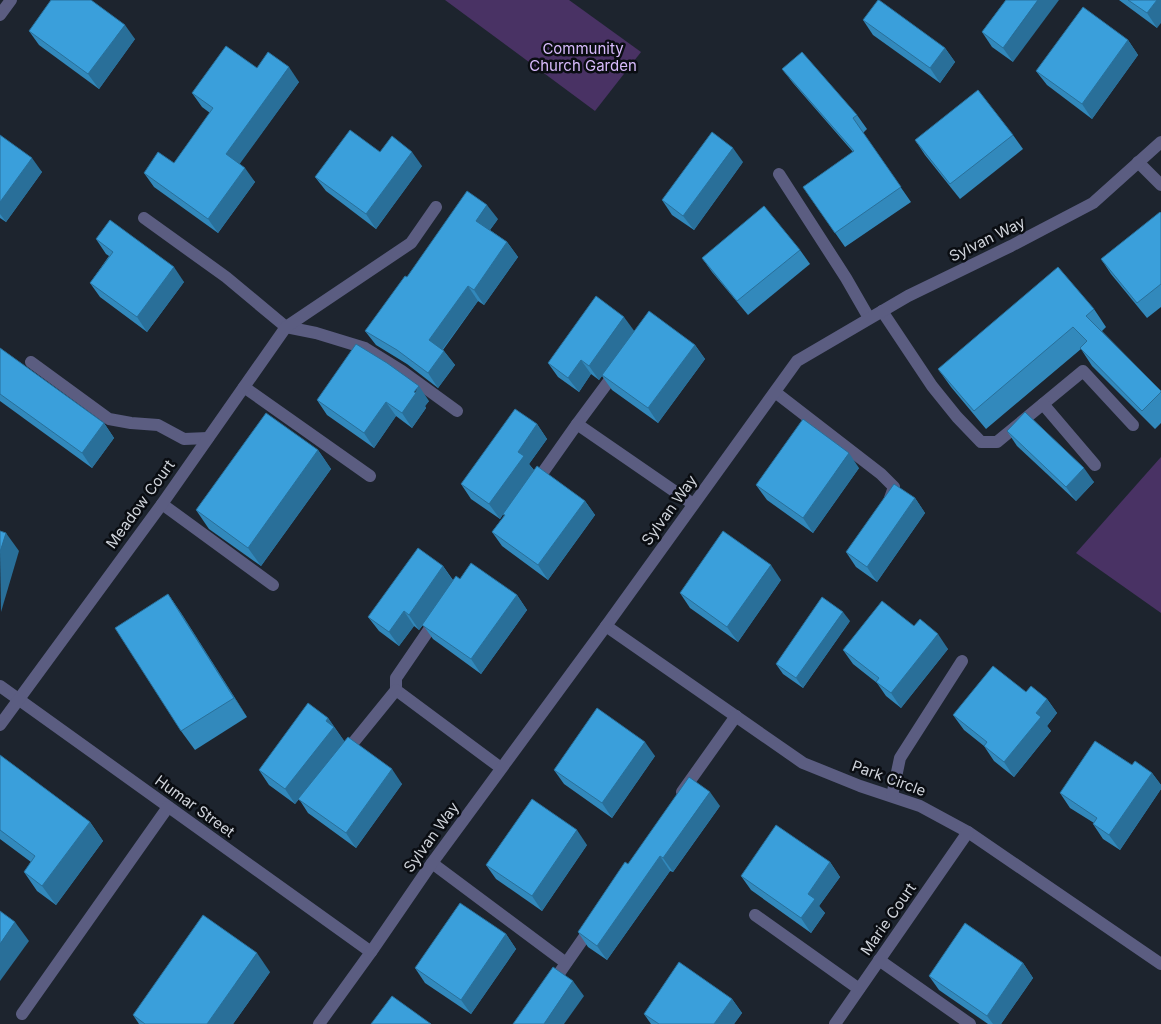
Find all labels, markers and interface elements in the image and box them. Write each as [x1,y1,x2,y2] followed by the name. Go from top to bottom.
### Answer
[529,39,637,75] park label: Community Church Garden
[946,212,1029,266] street label: Sylvan Way
[101,456,179,552] street label: Meadow Court
[637,471,701,549] street label: Sylvan Way
[849,756,929,800] street label: Park Circle
[151,771,239,841] street label: Humar Street
[399,798,463,876] street label: Sylvan Way
[856,879,920,959] street label: Marie Court

